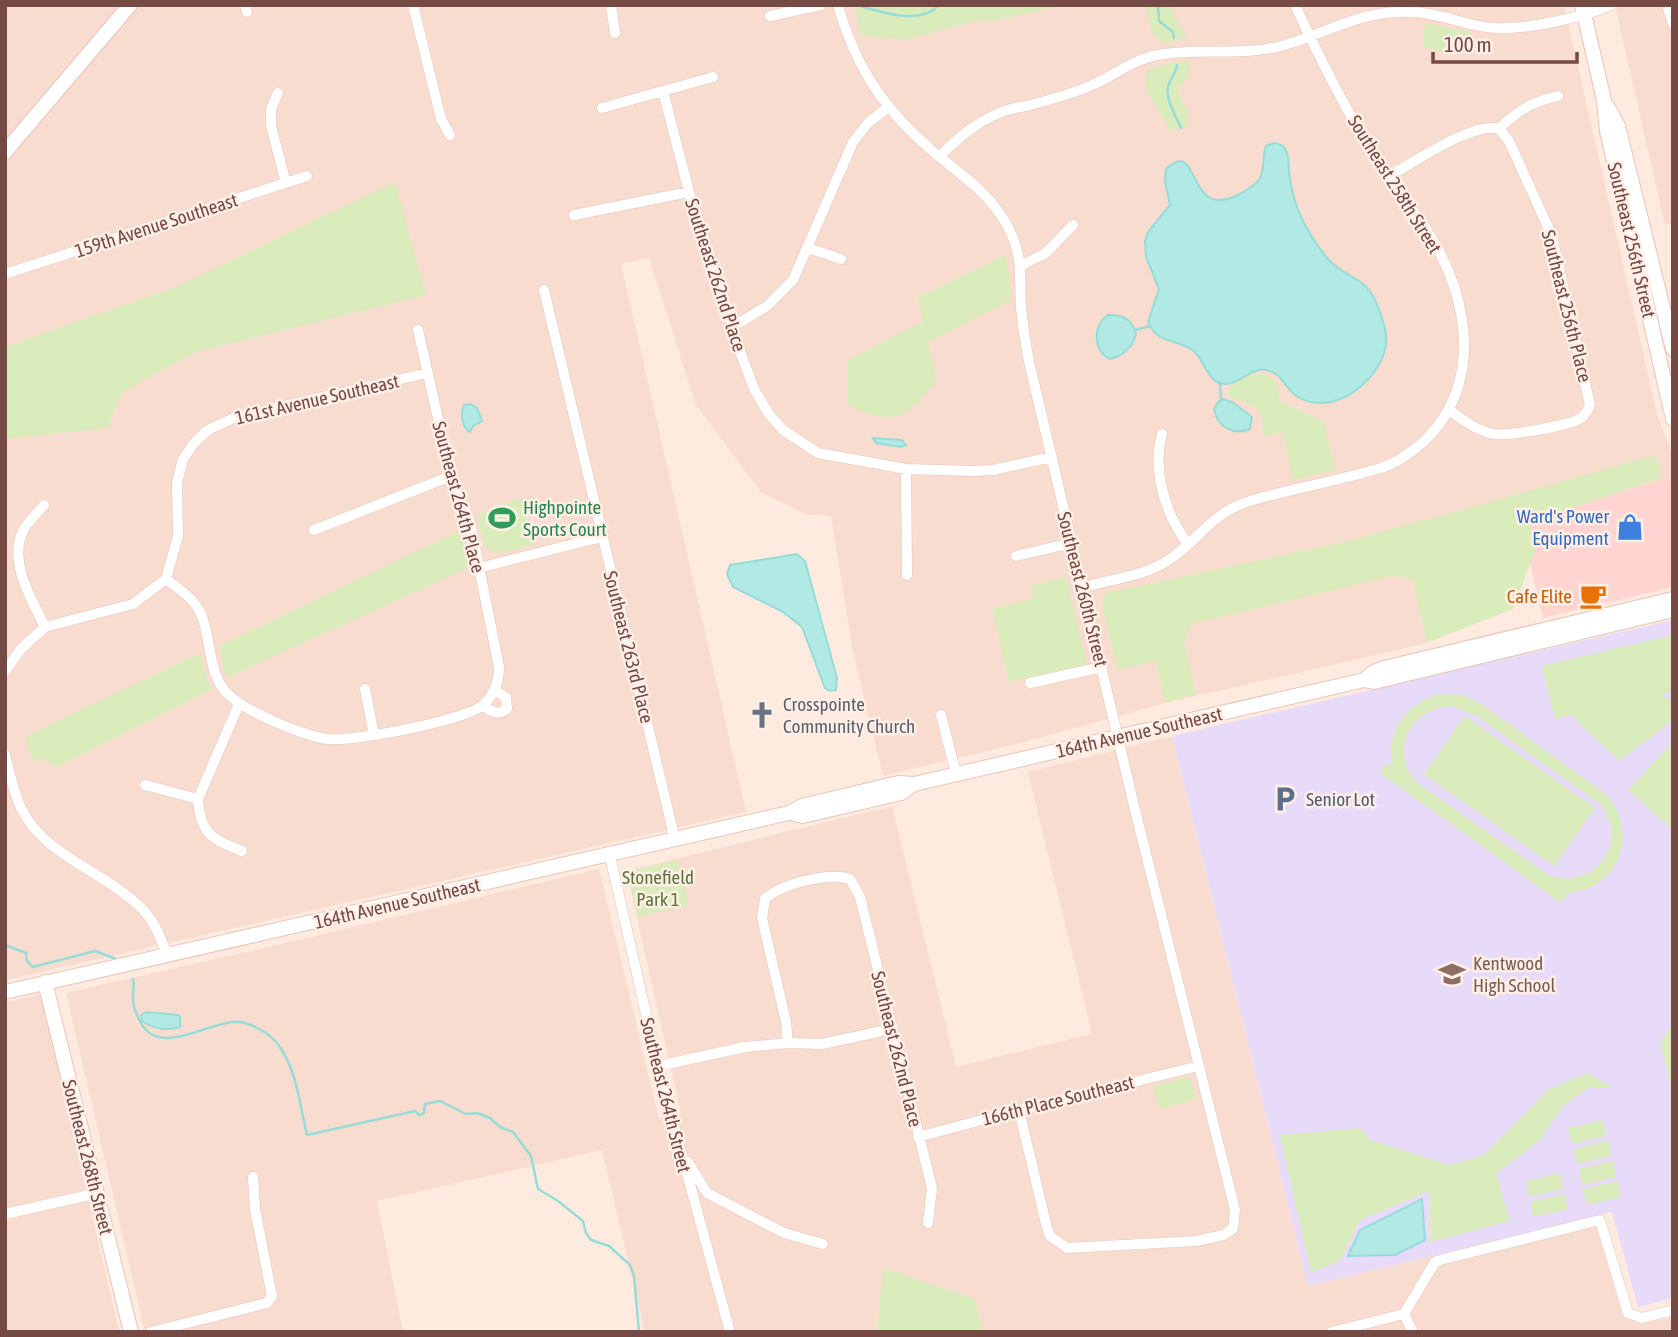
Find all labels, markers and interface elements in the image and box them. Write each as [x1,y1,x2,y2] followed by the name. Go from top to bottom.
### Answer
[1433,21,1576,65] scale bar
[1444,32,1492,56] text: 100 m
[1344,111,1446,257] street label: Southeast 258th Street
[1603,160,1661,320] street label: Southeast 256th Street
[72,188,240,262] street label: 159th Avenue Southeast
[681,196,751,354] street label: Southeast 262nd Place
[1537,228,1597,384] street label: Southeast 256th Place
[233,369,401,429] street label: 161st Avenue Southeast
[428,419,490,575] street label: Southeast 264th Place
[523,496,607,540] place label: Highpointe Sports Court
[487,503,517,533] sports icon: Highpointe Sports Court
[1517,505,1609,549] place label: Ward's Power Equipment
[1053,509,1113,669] street label: Southeast 260th Street
[1615,512,1645,542] shop icon: Ward's Power Equipment
[599,569,659,725] street label: Southeast 263rd Place
[1578,581,1608,611] cafe icon: Cafe Elite
[1507,585,1572,607] place label: Cafe Elite
[783,693,915,737] place label: Crosspointe Community Church
[747,700,777,730] church icon: Crosspointe Community Church
[1054,702,1224,762] street label: 164th Avenue Southeast
[1270,784,1300,814] parking icon: Senior Lot
[1306,788,1375,810] place label: Senior Lot
[622,866,694,910] park label: Stonefield Park 1
[312,873,482,933] street label: 164th Avenue Southeast
[1473,952,1556,996] place label: Kentwood High School
[1437,959,1467,989] school or university icon: Kentwood High School
[867,969,927,1129] street label: Southeast 262nd Place
[636,1015,696,1175] street label: Southeast 264th Street
[980,1070,1136,1130] street label: 166th Place Southeast
[58,1077,118,1237] street label: Southeast 268th Street

